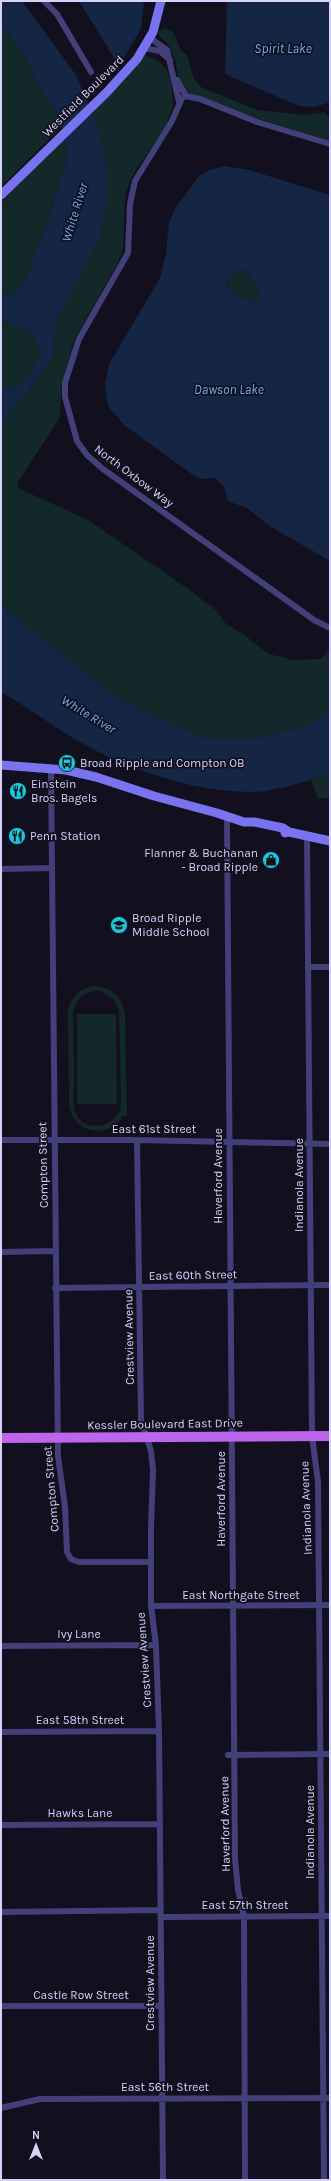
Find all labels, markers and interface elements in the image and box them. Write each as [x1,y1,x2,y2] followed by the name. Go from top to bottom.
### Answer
[254,41,312,56] water label: Spirit Lake
[39,52,127,140] street label: Westfield Boulevard
[58,180,91,244] water label: White River
[194,382,264,397] water label: Dawson Lake
[92,442,177,511] street label: North Oxbow Way
[59,692,119,737] water label: White River
[57,753,77,773] bus stop icon: Broad Ripple and Compton OB
[80,756,245,770] place label: Broad Ripple and Compton OB
[31,777,97,805] place label: Einstein Bros. Bagels
[8,781,28,801] restaurant icon: Einstein Bros. Bagels
[7,826,27,846] restaurant icon: Penn Station
[30,829,100,843] place label: Penn Station
[144,846,258,874] place label: Flanner & Buchanan - Broad Ripple
[261,850,281,870] shop icon: Flanner & Buchanan - Broad Ripple
[132,911,210,939] place label: Broad Ripple Middle School
[109,915,129,935] school or university icon: Broad Ripple Middle School
[35,1121,51,1208] street label: Compton Street
[112,1122,197,1136] street label: East 61st Street
[211,1128,225,1224] street label: Haverford Avenue
[292,1138,306,1232] street label: Indianola Avenue
[149,1267,238,1283] street label: East 60th Street
[121,1289,137,1385] street label: Crestview Avenue
[87,1416,243,1432] street label: Kessler Boulevard East Drive
[40,1445,62,1533] street label: Compton Street
[214,1451,228,1547] street label: Haverford Avenue
[297,1461,315,1555] street label: Indianola Avenue
[182,1588,300,1602] street label: East Northgate Street
[134,1612,154,1708] street label: Crestview Avenue
[57,1627,101,1641] street label: Ivy Lane
[36,1713,125,1727] street label: East 58th Street
[217,1776,233,1872] street label: Haverford Avenue
[303,1785,317,1879] street label: Indianola Avenue
[48,1806,112,1820] street label: Hawks Lane
[202,1898,289,1912] street label: East 57th Street
[143,1935,157,2031] street label: Crestview Avenue
[33,1988,129,2002] street label: Castle Row Street
[121,2080,210,2094] street label: East 56th Street
[16,2125,56,2165] north arrow
[32,2129,40,2142] text: N

